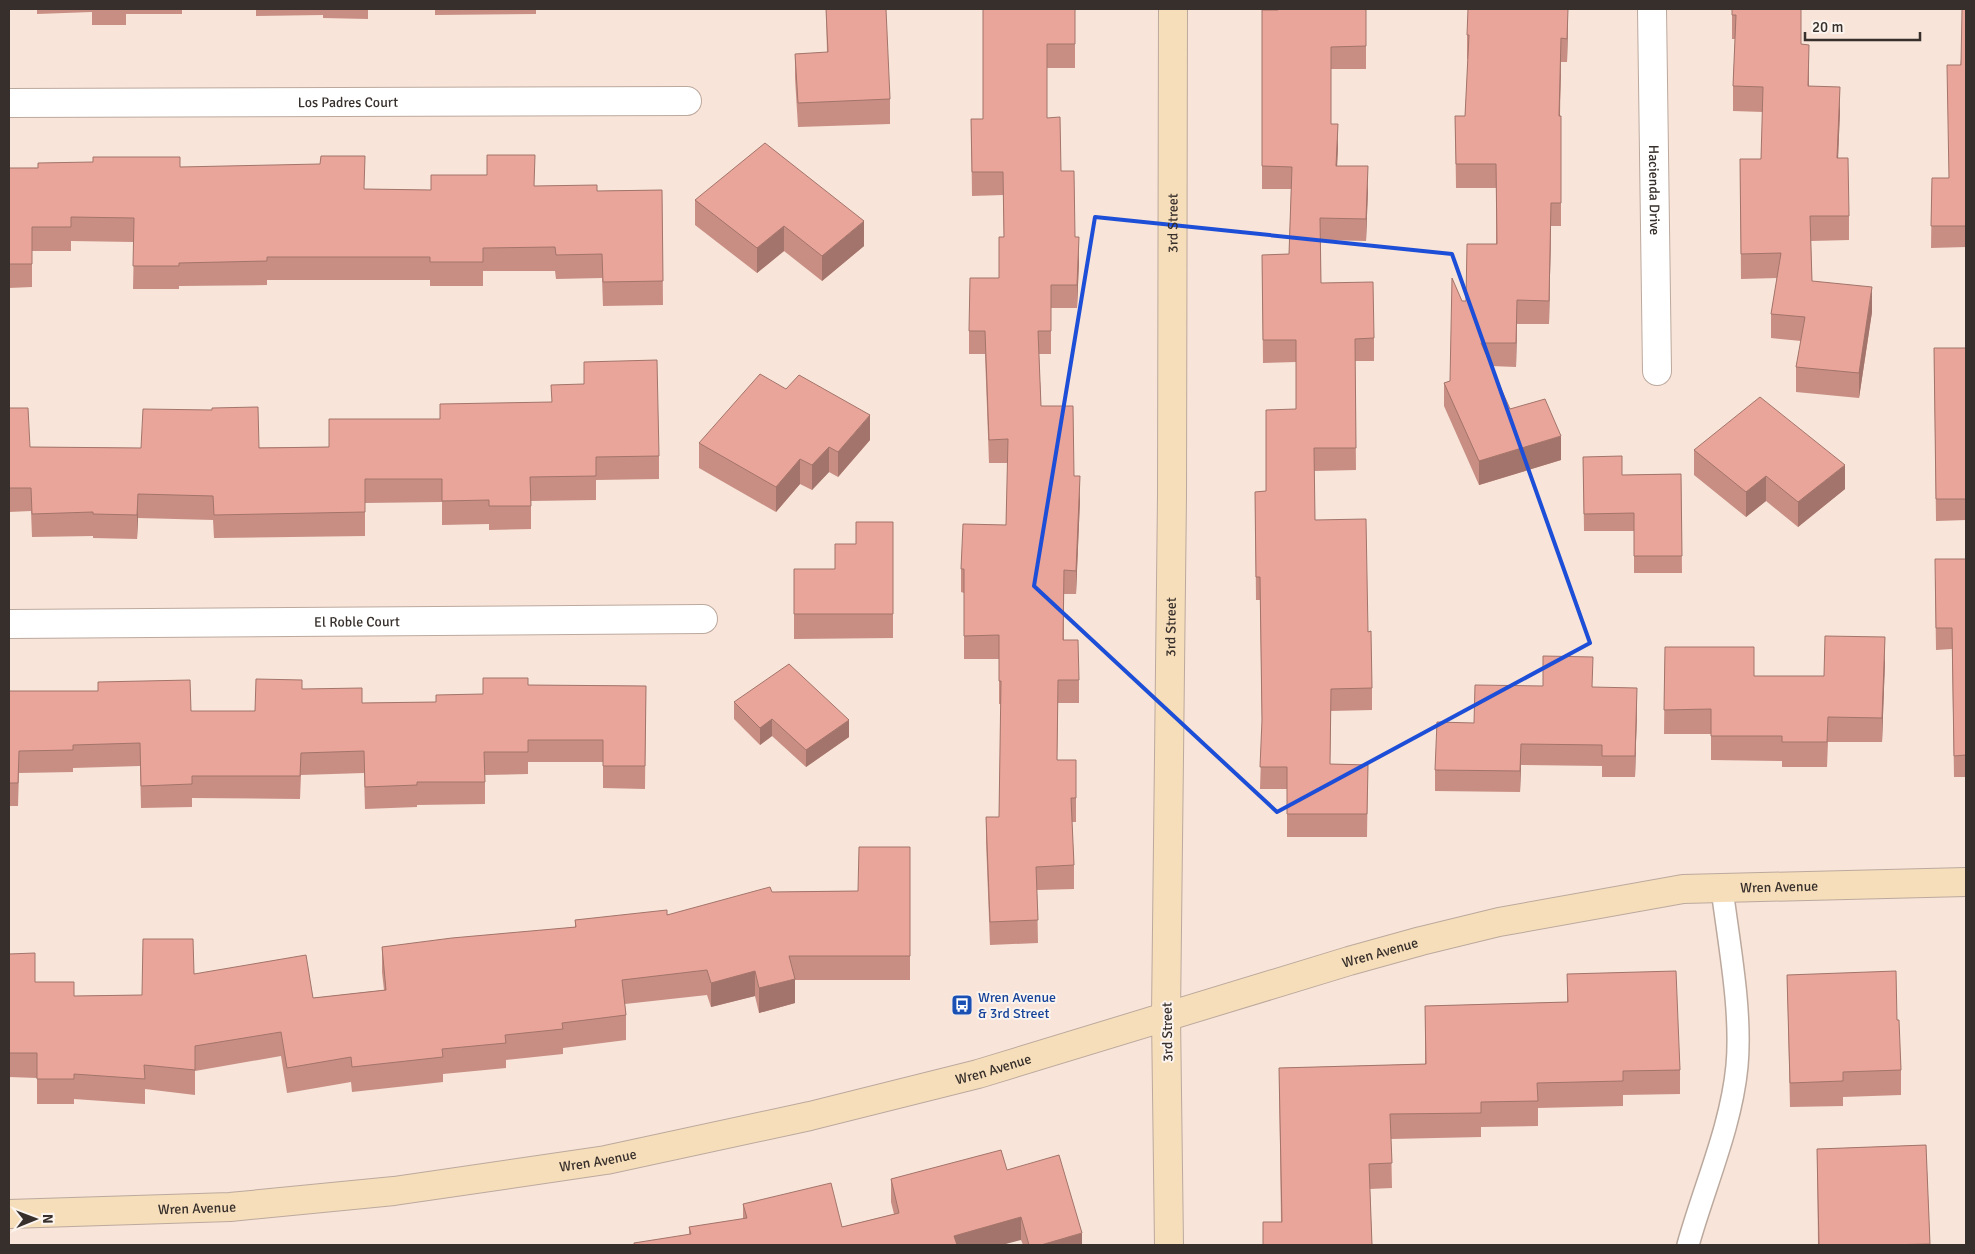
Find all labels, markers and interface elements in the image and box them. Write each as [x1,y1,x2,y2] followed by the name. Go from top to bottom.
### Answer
[1805,10,1920,42] scale bar
[1812,18,1843,36] text: 20 m
[298,94,398,111] street label: Los Padres Court
[1645,145,1663,235] street label: Hacienda Drive
[1164,193,1182,253] street label: 3rd Street
[1162,597,1180,657] street label: 3rd Street
[314,613,400,631] street label: El Roble Court
[1740,878,1818,897] street label: Wren Avenue
[1340,934,1420,972] street label: Wren Avenue
[978,989,1056,1022] place label: Wren Avenue & 3rd Street
[950,993,974,1017] bus stop icon: Wren Avenue & 3rd Street
[1158,1002,1177,1062] street label: 3rd Street
[954,1050,1033,1088] street label: Wren Avenue
[558,1146,638,1176] street label: Wren Avenue
[10,1194,60,1244] north arrow
[158,1198,237,1218] street label: Wren Avenue
[39,1214,56,1224] text: N

